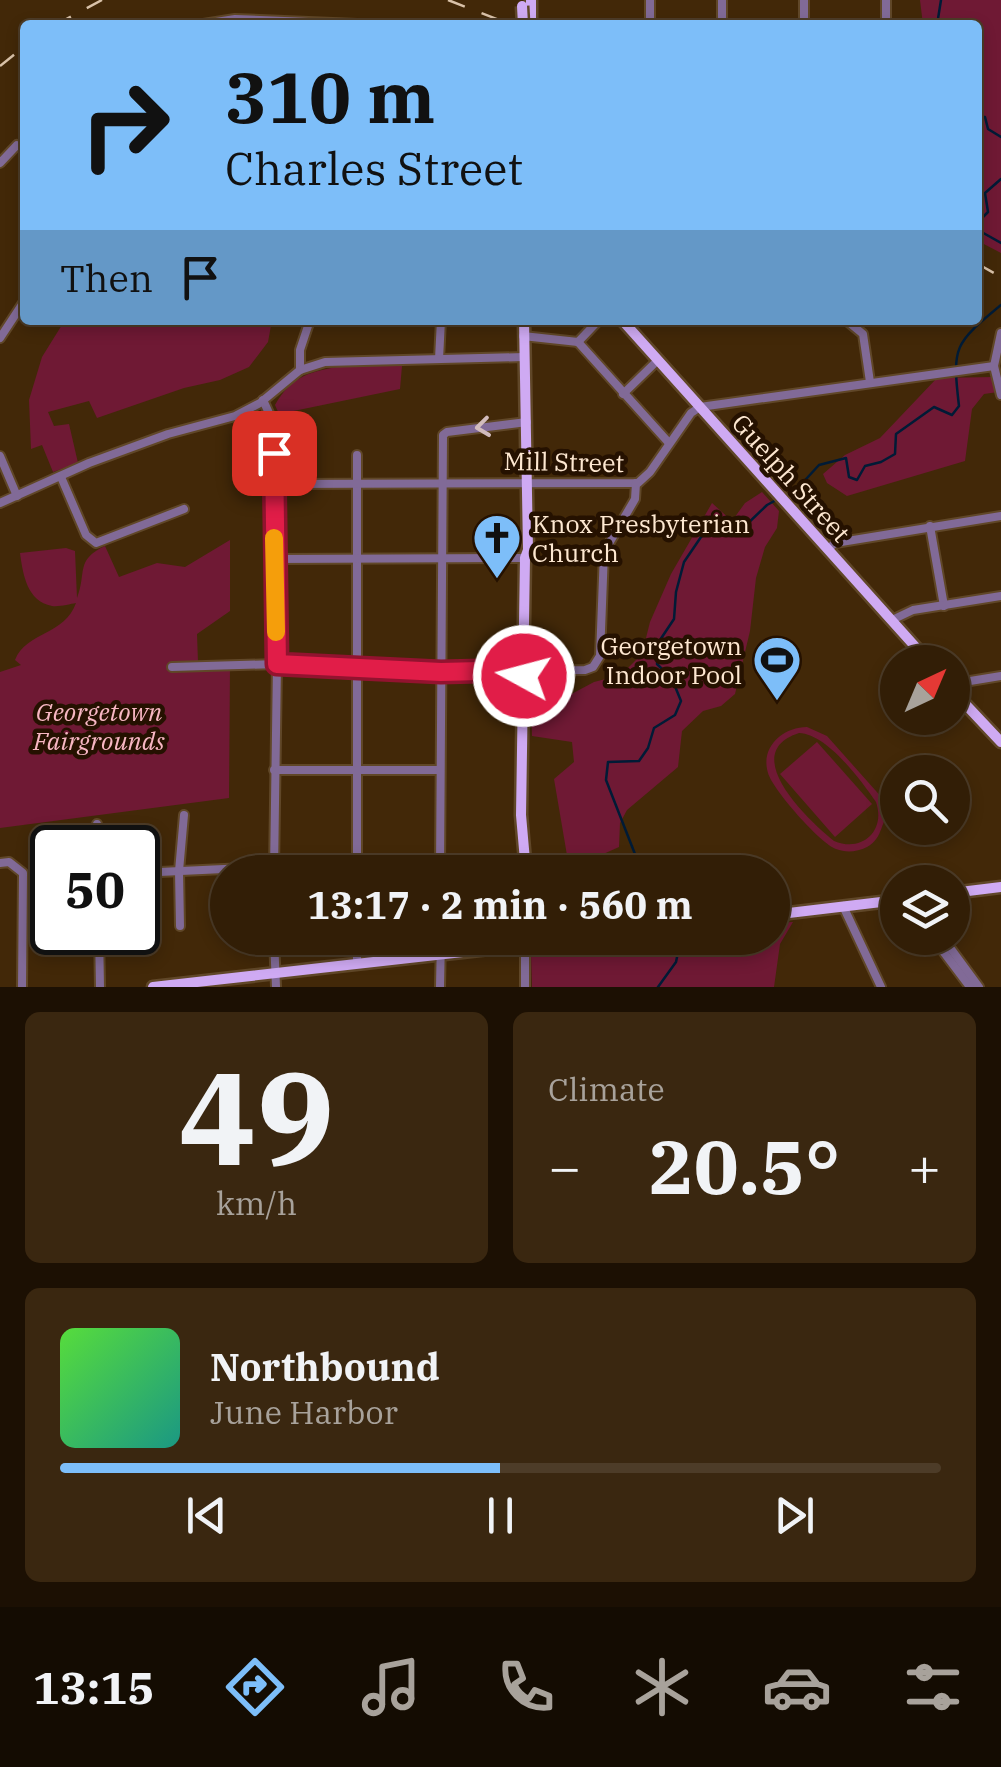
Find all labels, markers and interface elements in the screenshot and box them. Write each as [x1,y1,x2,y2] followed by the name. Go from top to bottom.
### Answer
[225,51,435,142] text: 310 m
[60,60,190,190] icon: right
[225,139,523,197] text: Charles Street
[173,250,228,305] icon: arrive
[60,253,153,302] text: Then
[725,407,858,549] street label: Guelph Street
[232,411,317,496] pin
[474,416,490,437] one-way arrow
[247,426,302,481] icon: arrive
[503,444,625,479] street label: Mill Street
[532,507,750,569] place label: Knox Presbyterian Church
[471,512,523,580] church icon: Knox Presbyterian Church
[472,624,576,728] position arrow
[600,629,742,691] place label: Georgetown Indoor Pool
[751,634,803,702] sports icon: Georgetown Indoor Pool
[880,645,970,735] north arrow
[880,645,970,955] map controls
[32,695,165,757] park label: Georgetown Fairgrounds
[880,755,970,845] button: search
[30,825,160,955] speed limit sign: 50
[880,865,970,955] button: layers
[307,880,693,929] text: 13:17 · 2 min · 560 m
[178,1032,335,1201] text: 49
[548,1068,665,1110] text: Climate
[649,1117,840,1215] text: 20.5°
[548,1131,581,1202] text: −
[908,1131,941,1202] text: +
[216,1182,297,1224] text: km/h
[210,1342,440,1391] text: Northbound
[210,1391,398,1433] text: June Harbor
[179,1488,234,1543] icon: previous
[473,1488,528,1543] icon: pause
[767,1488,822,1543] icon: next
[220,1652,290,1722] icon: directions
[356,1652,426,1722] icon: music
[491,1652,561,1722] icon: phone
[627,1652,697,1722] icon: climate
[762,1652,832,1722] icon: car
[898,1652,968,1722] icon: filters
[33,1658,154,1716] text: 13:15

